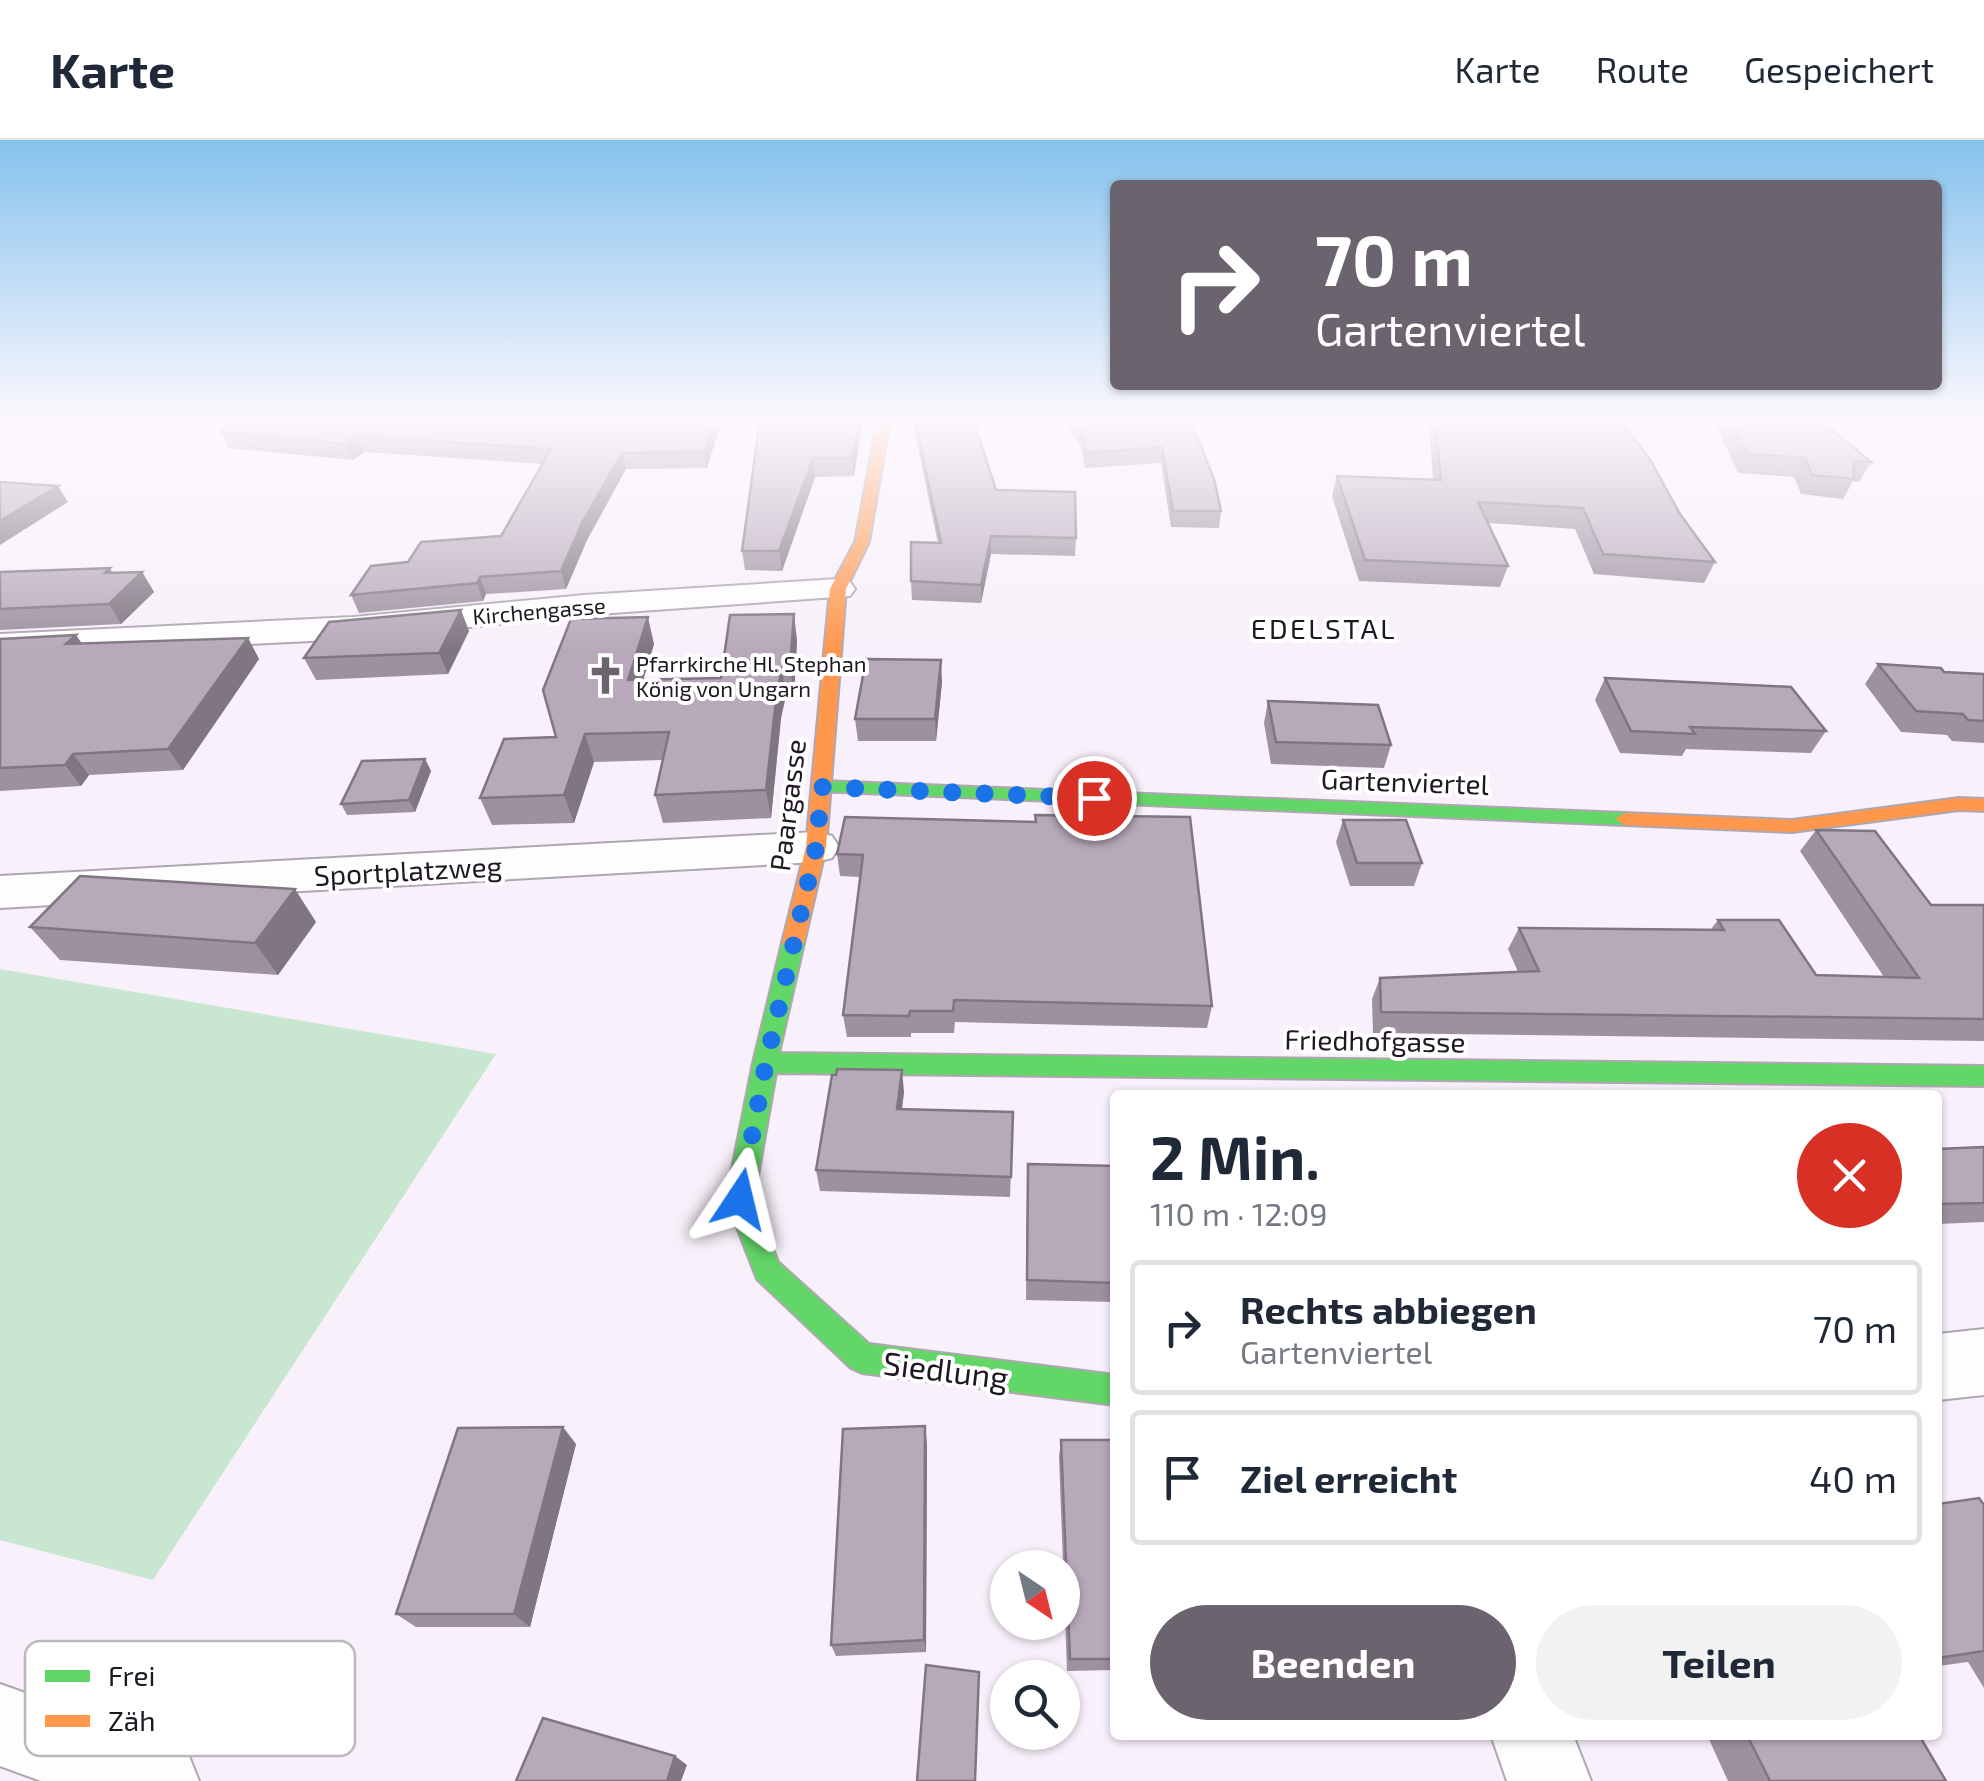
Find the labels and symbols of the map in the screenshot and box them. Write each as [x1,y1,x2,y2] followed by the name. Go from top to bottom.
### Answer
[471,591,607,629] street label: Kirchengasse
[1251,611,1397,645] district label: EDELSTAL
[636,650,867,701] place label: Pfarrkirche Hl. Stephan König von Ungarn
[585,655,627,697] church icon: Pfarrkirche Hl. Stephan König von Ungarn
[762,737,812,873] street label: Paargasse
[1052,756,1137,841] pin
[1320,761,1490,801] street label: Gartenviertel
[313,848,503,892] street label: Sportplatzweg
[1284,1021,1466,1059] street label: Friedhofgasse
[688,1147,792,1251] position arrow
[881,1342,1011,1396] street label: Siedlung
[990,1550,1080,1640] north arrow
[25,1641,355,1756] legend
[108,1658,155,1692] text: Frei
[108,1703,156,1737] text: Zäh

